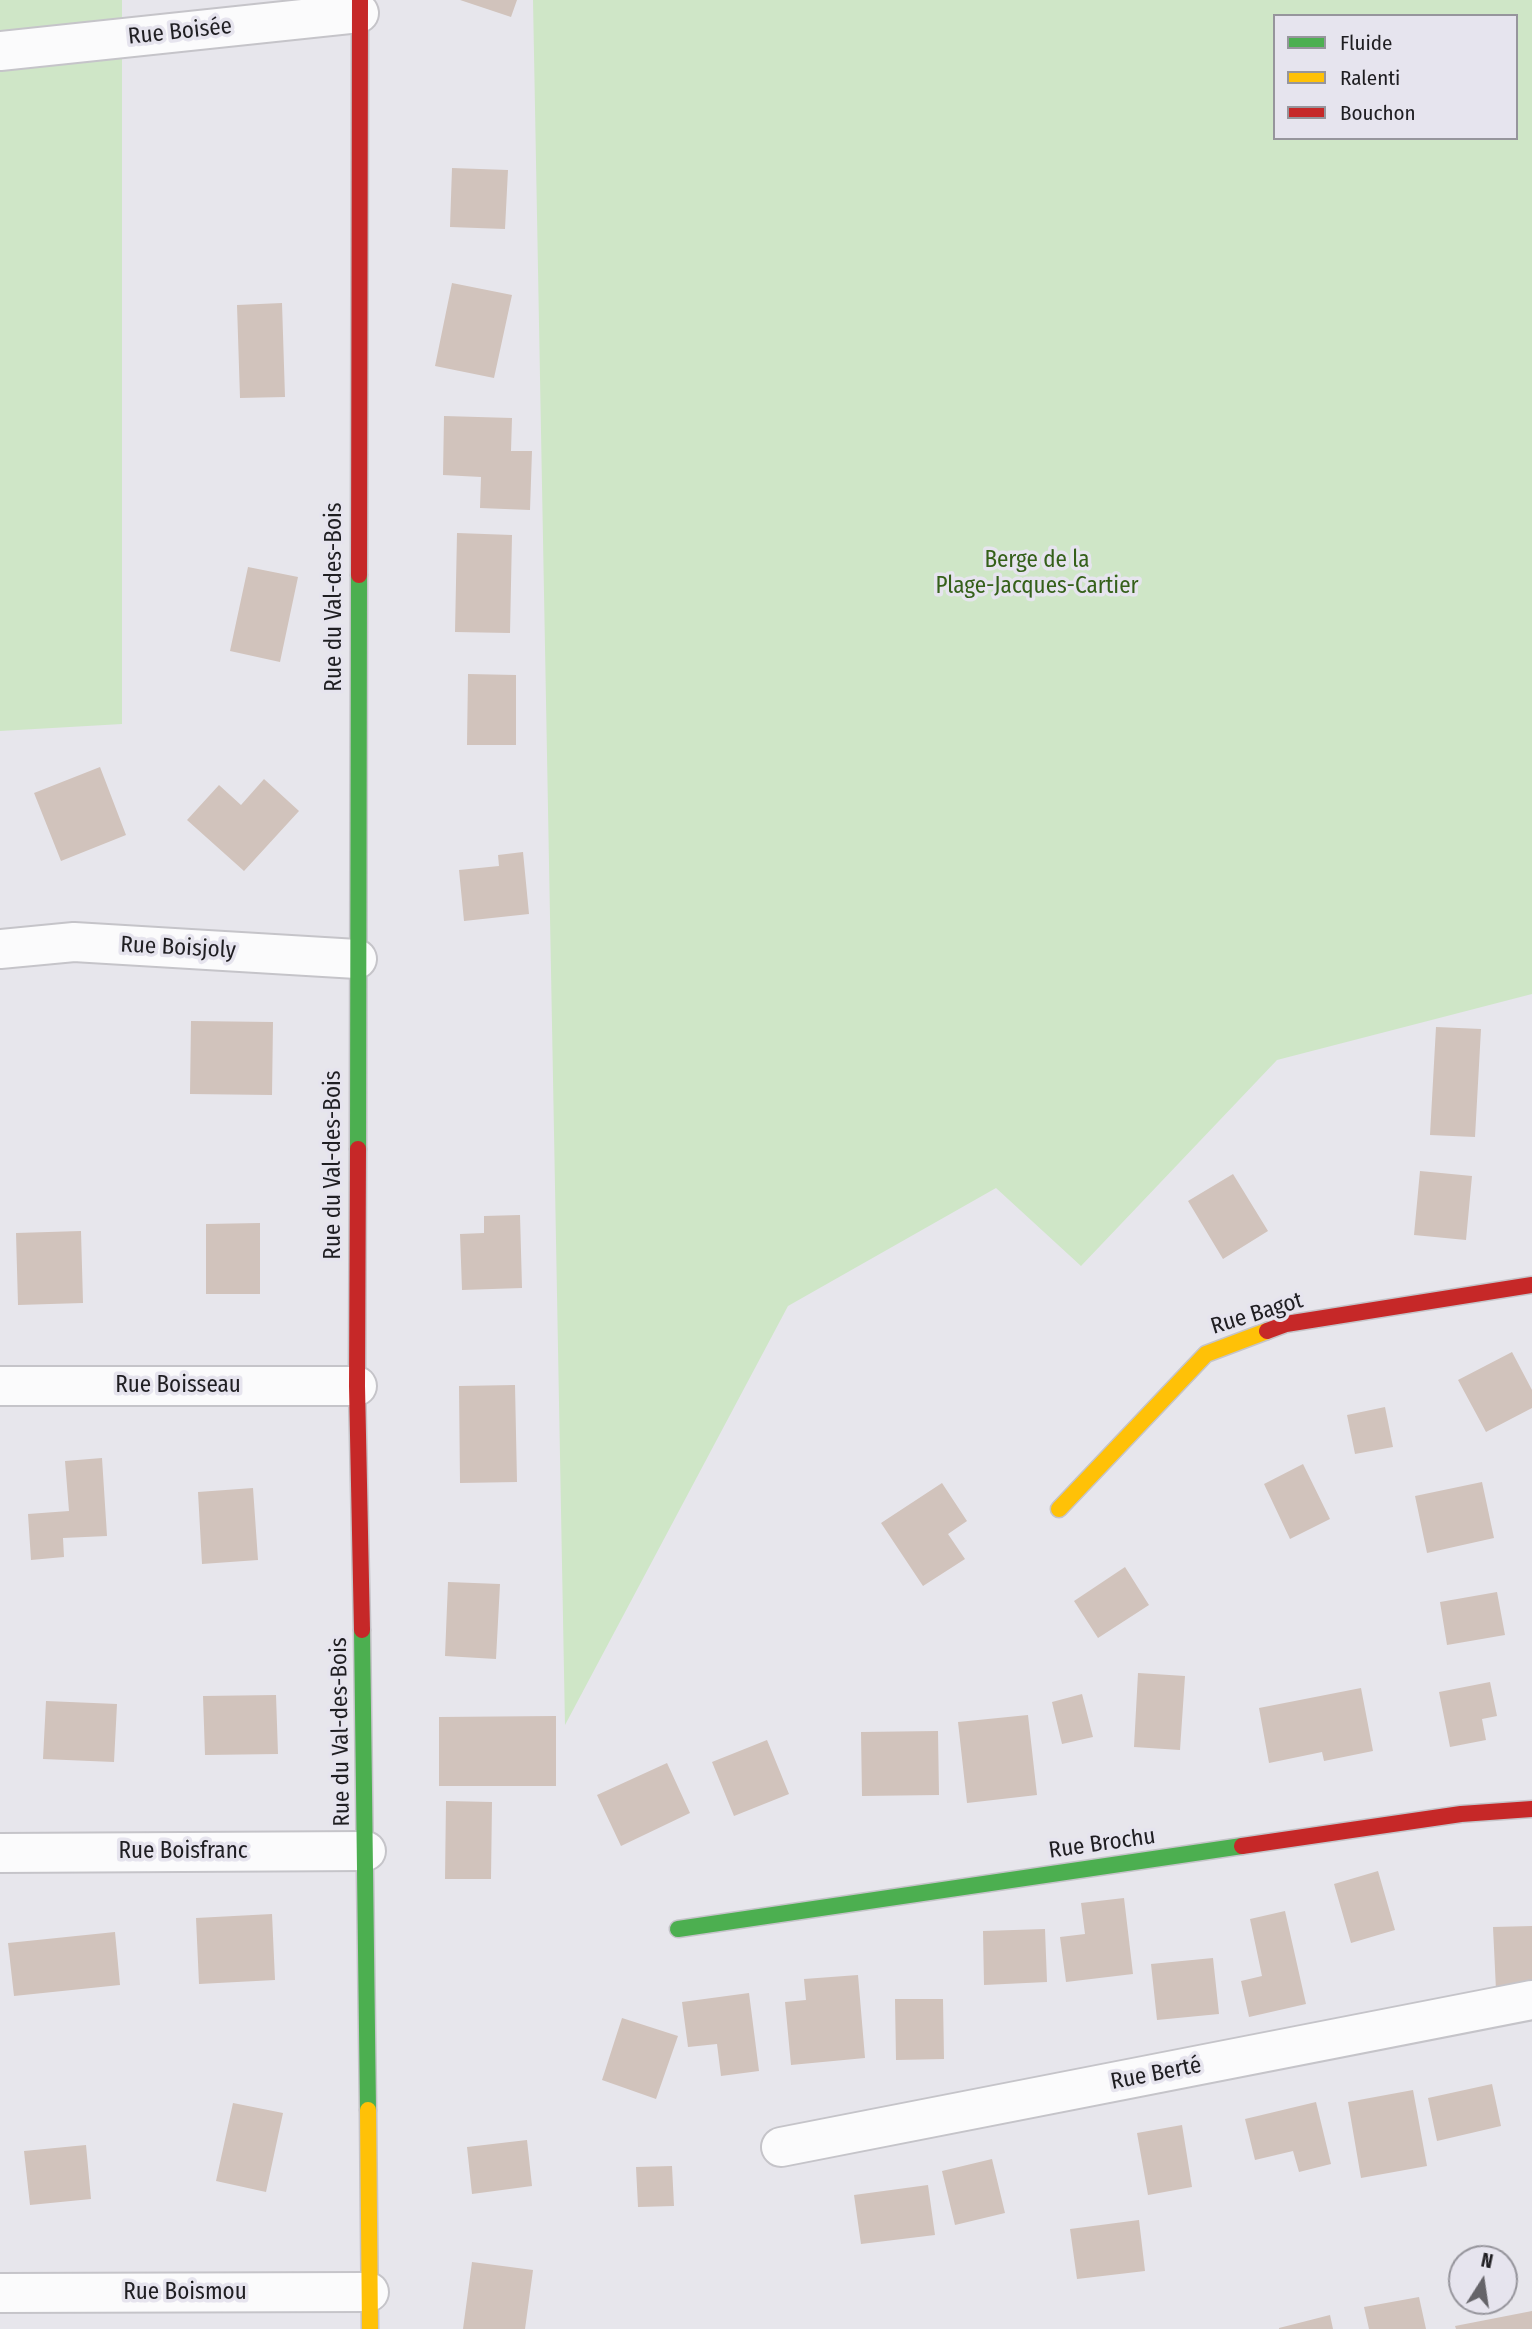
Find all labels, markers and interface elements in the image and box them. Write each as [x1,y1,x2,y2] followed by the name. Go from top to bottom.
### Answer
[127,13,233,51] street label: Rue Boisée
[1273,14,1518,140] legend
[1340,30,1392,56] text: Fluide
[1340,65,1400,91] text: Ralenti
[1340,100,1416,126] text: Bouchon
[321,502,349,692] street label: Rue du Val-des-Bois
[935,547,1139,601] park label: Berge de la Plage-Jacques-Cartier
[120,931,236,965] street label: Rue Boisjoly
[320,1070,348,1260] street label: Rue du Val-des-Bois
[1208,1287,1306,1341] street label: Rue Bagot
[115,1372,241,1400] street label: Rue Boisseau
[326,1637,356,1827] street label: Rue du Val-des-Bois
[1047,1823,1157,1865] street label: Rue Brochu
[118,1838,248,1866] street label: Rue Boisfranc
[1108,2052,1204,2096] street label: Rue Berté
[1448,2245,1518,2315] north arrow
[1479,2248,1495,2273] text: N
[123,2279,247,2307] street label: Rue Boismou

